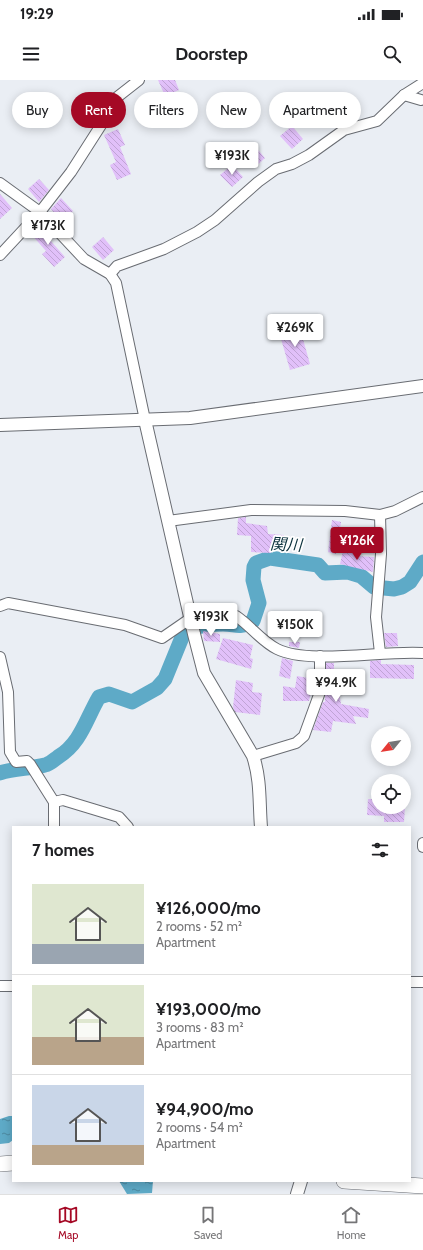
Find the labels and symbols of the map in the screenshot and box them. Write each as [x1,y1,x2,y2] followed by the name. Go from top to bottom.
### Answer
[204,142,260,176] pin: ¥193K
[20,212,76,246] pin: ¥173K
[267,314,323,348] pin: ¥269K
[329,527,385,561] pin: ¥126K
[269,534,304,555] water label: 関川
[183,603,239,637] pin: ¥193K
[267,611,323,645] pin: ¥150K
[303,669,369,703] pin: ¥94.9K
[371,726,411,766] north arrow

